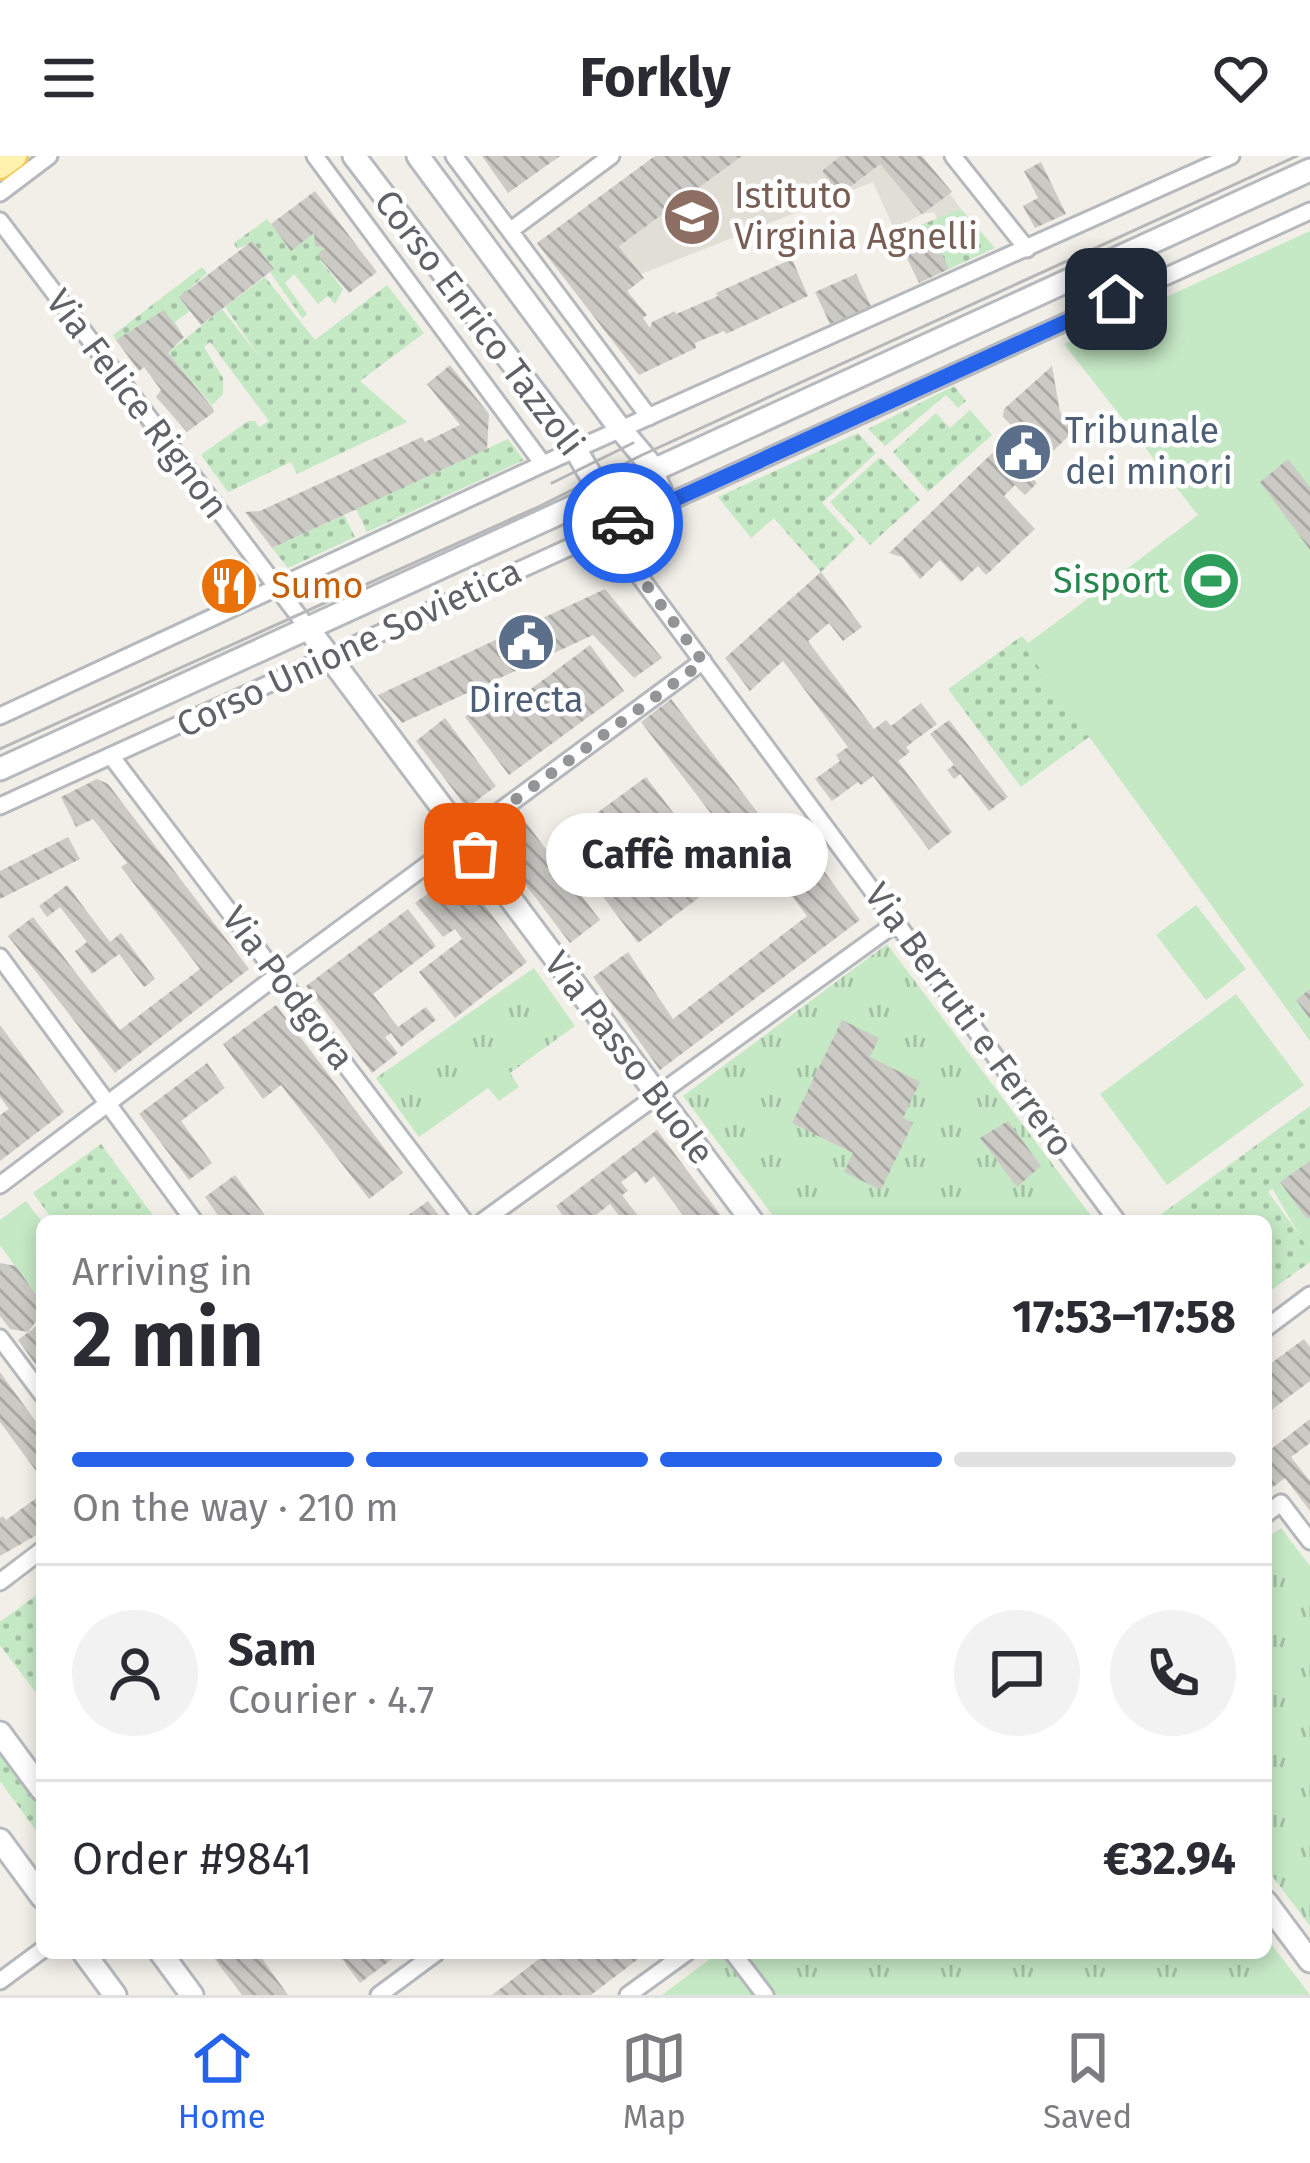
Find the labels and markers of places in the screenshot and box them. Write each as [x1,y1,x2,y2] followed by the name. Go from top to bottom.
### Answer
[734,174,978,259] place label: Istituto Virginia Agnelli
[661,186,723,248] school or university icon: Istituto Virginia Agnelli
[1065,248,1167,350] pin
[1065,409,1233,494] place label: Tribunale dei minori
[992,421,1054,483] public building icon: Tribunale dei minori
[1180,550,1242,612] sports icon: Sisport
[198,555,260,617] restaurant icon: Sumo
[1053,559,1169,603] place label: Sisport
[271,564,363,608] place label: Sumo
[495,611,557,673] public building icon: Directa
[468,678,584,722] place label: Directa
[424,803,526,905] pin
[547,812,829,896] callout: Caffè mania

